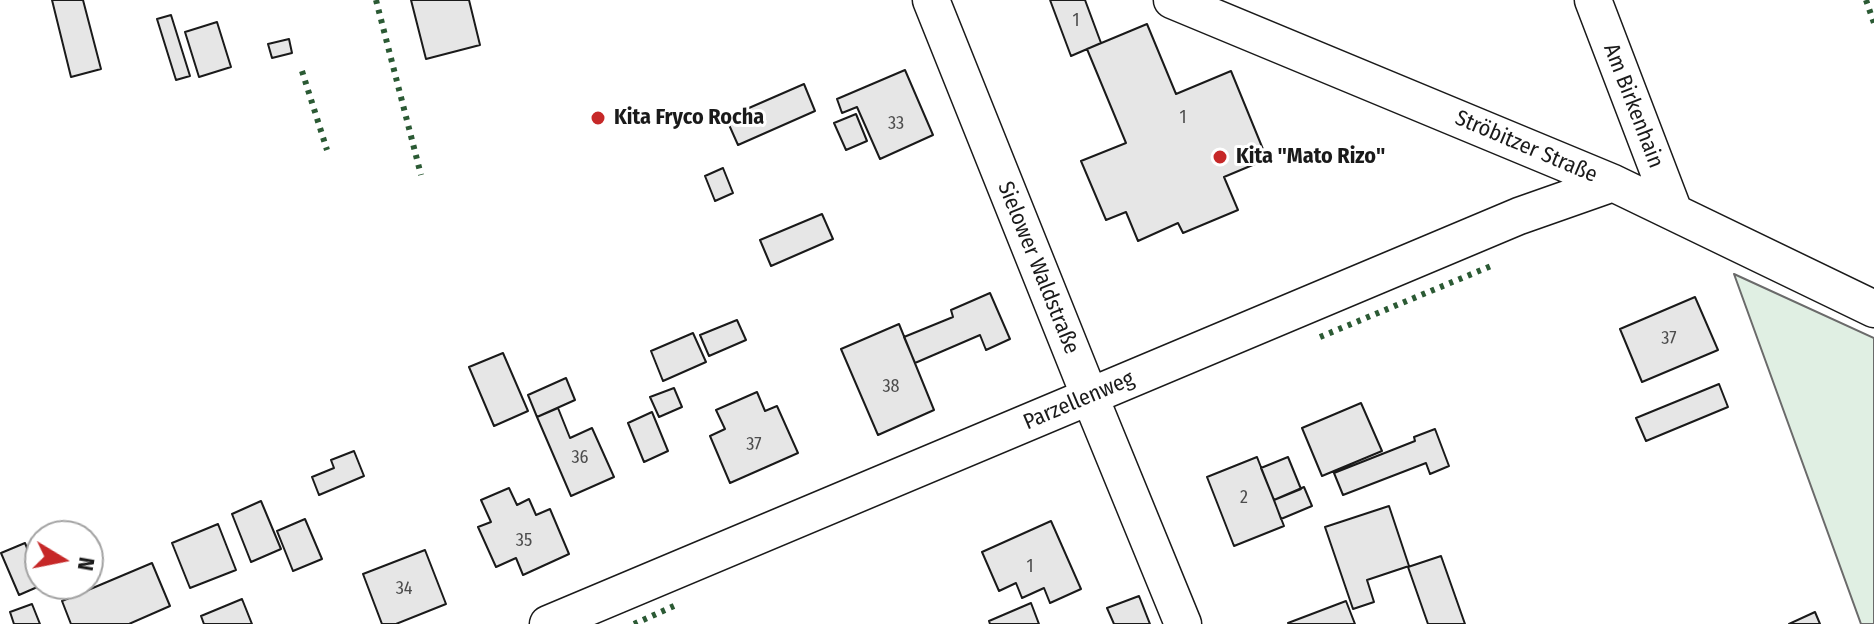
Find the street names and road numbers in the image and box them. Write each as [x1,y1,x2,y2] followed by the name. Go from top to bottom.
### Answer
[1597,40,1669,172] street label: Am Birkenhain
[1451,105,1601,189] street label: Ströbitzer Straße
[991,178,1085,358] street label: Sielower Waldstraße
[1020,366,1138,436] street label: Parzellenweg

